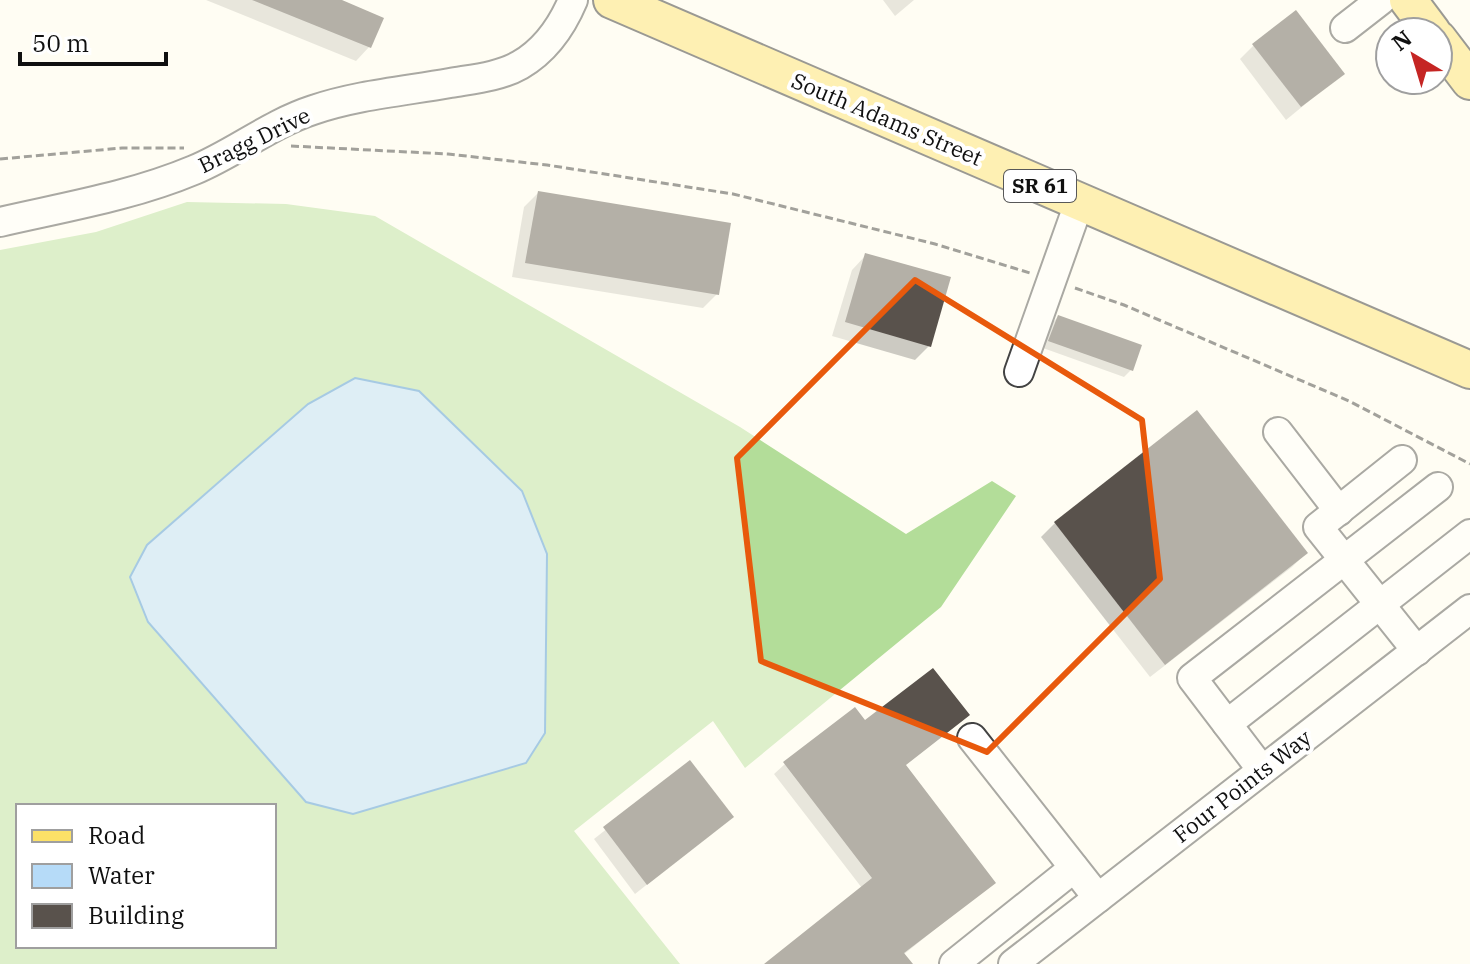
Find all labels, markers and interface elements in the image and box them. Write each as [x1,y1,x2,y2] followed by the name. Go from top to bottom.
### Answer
[20,16,166,66] scale bar
[1374,16,1454,96] north arrow
[1386,23,1417,57] text: N
[32,27,89,59] text: 50 m
[787,65,987,172] street label: South Adams Street
[193,100,315,179] street label: Bragg Drive
[1004,170,1076,202] road number: SR 61
[1167,722,1317,849] street label: Four Points Way
[16,804,276,948] legend
[88,819,145,851] text: Road
[88,859,155,891] text: Water
[88,899,184,931] text: Building

